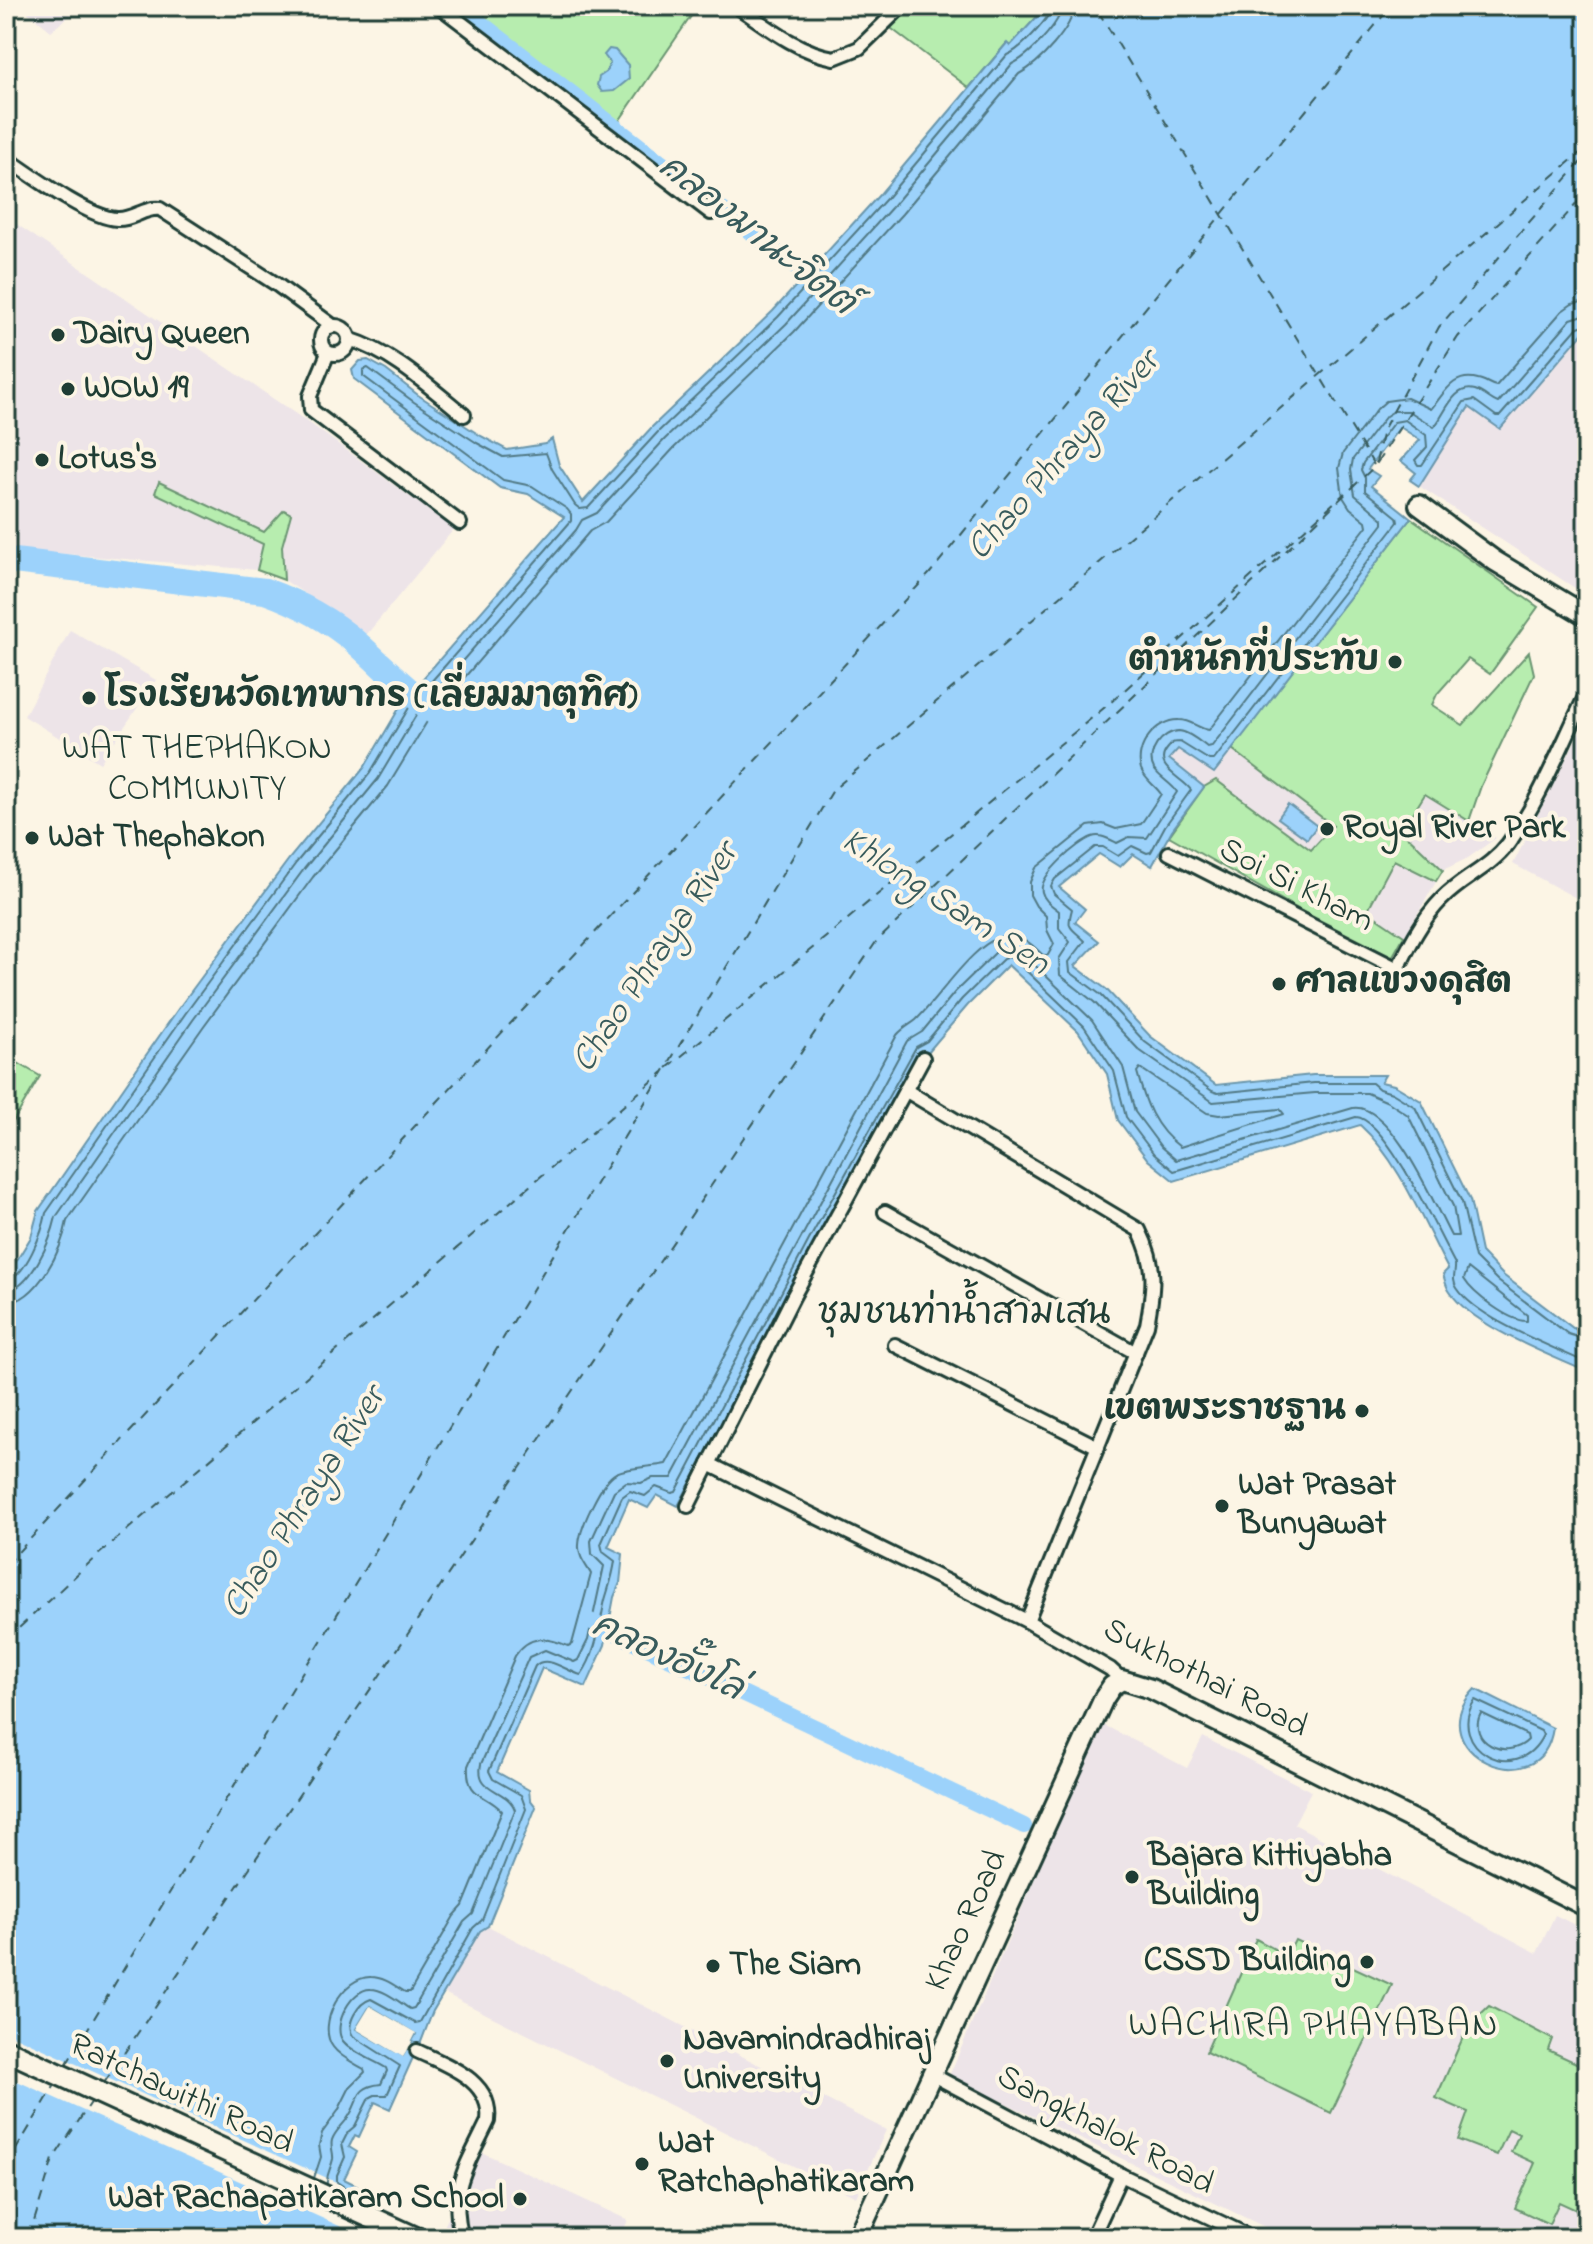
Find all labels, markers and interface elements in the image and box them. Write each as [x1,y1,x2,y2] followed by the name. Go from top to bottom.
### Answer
[646,142,871,334] water label: คลองมานะจิตต์
[72,310,250,361] place label: Dairy Queen
[49,326,67,344] marker: Dairy Queen
[955,336,1176,573] water label: Chao Phraya River
[84,364,189,414] place label: WOW 19
[59,380,77,398] marker: WOW 19
[58,435,157,485] place label: Lotus's
[33,451,51,469] marker: Lotus's
[1128,625,1379,687] place label: ตำหนักที่ประทับ
[1386,653,1404,671] marker: ตำหนักที่ประทับ
[104,661,637,723] place label: โรงเรียนวัดเทพากร (เลี่ยมมาตุทิศ)
[80,689,98,707] marker: โรงเรียนวัดเทพากร (เลี่ยมมาตุทิศ)
[62,723,332,817] district label: WAT THEPHAKON COMMUNITY
[1343,804,1567,855] place label: Royal River Park
[48,813,265,863] place label: Wat Thephakon
[830,816,1061,991] water label: Khlong Sam Sen
[1318,820,1336,838] marker: Royal River Park
[1210,826,1382,946] street label: Soi Si Kham
[23,829,41,847] marker: Wat Thephakon
[559,829,755,1084] water label: Chao Phraya River
[1295,959,1512,1009] place label: ศาลแขวงดุสิต
[1270,975,1288,993] marker: ศาลแขวงดุสิต
[818,1278,1110,1341] district label: ชุมชนท่าน้ำสามเสน
[210,1373,402,1630] water label: Chao Phraya River
[1104,1386,1346,1436] place label: เขตพระราชฐาน
[1353,1402,1371,1420] marker: เขตพระราชฐาน
[1236,1461,1397,1551] place label: Wat Prasat Bunyawat
[1213,1497,1231,1515] marker: Wat Prasat Bunyawat
[583,1592,761,1719] water label: คลองอั๊งโล่
[1094,1606,1316,1752] street label: Sukhothai Road
[1146,1832,1392,1922] place label: Bajara Kittiyabha Building
[912,1842,1022,2000] street label: Khao Road
[1123,1868,1141,1886] marker: Bajara Kittiyabha Building
[1144,1937,1351,1988] place label: CSSD Building
[729,1941,861,1991] place label: The Siam
[1358,1953,1376,1971] marker: CSSD Building
[704,1957,722,1975] marker: The Siam
[1128,1998,1500,2054] district label: WACHIRA PHAYABAN
[683,2016,931,2106] place label: Navamindradhiraj University
[60,2021,302,2169] street label: Ratchawithi Road
[658,2052,676,2070] marker: Navamindradhiraj University
[987,2053,1223,2209] street label: Sangkhalok Road
[658,2119,914,2208] place label: Wat Ratchaphatikaram
[633,2155,651,2173] marker: Wat Ratchaphatikaram
[108,2174,504,2224] place label: Wat Rachapatikaram School
[511,2190,529,2208] marker: Wat Rachapatikaram School

